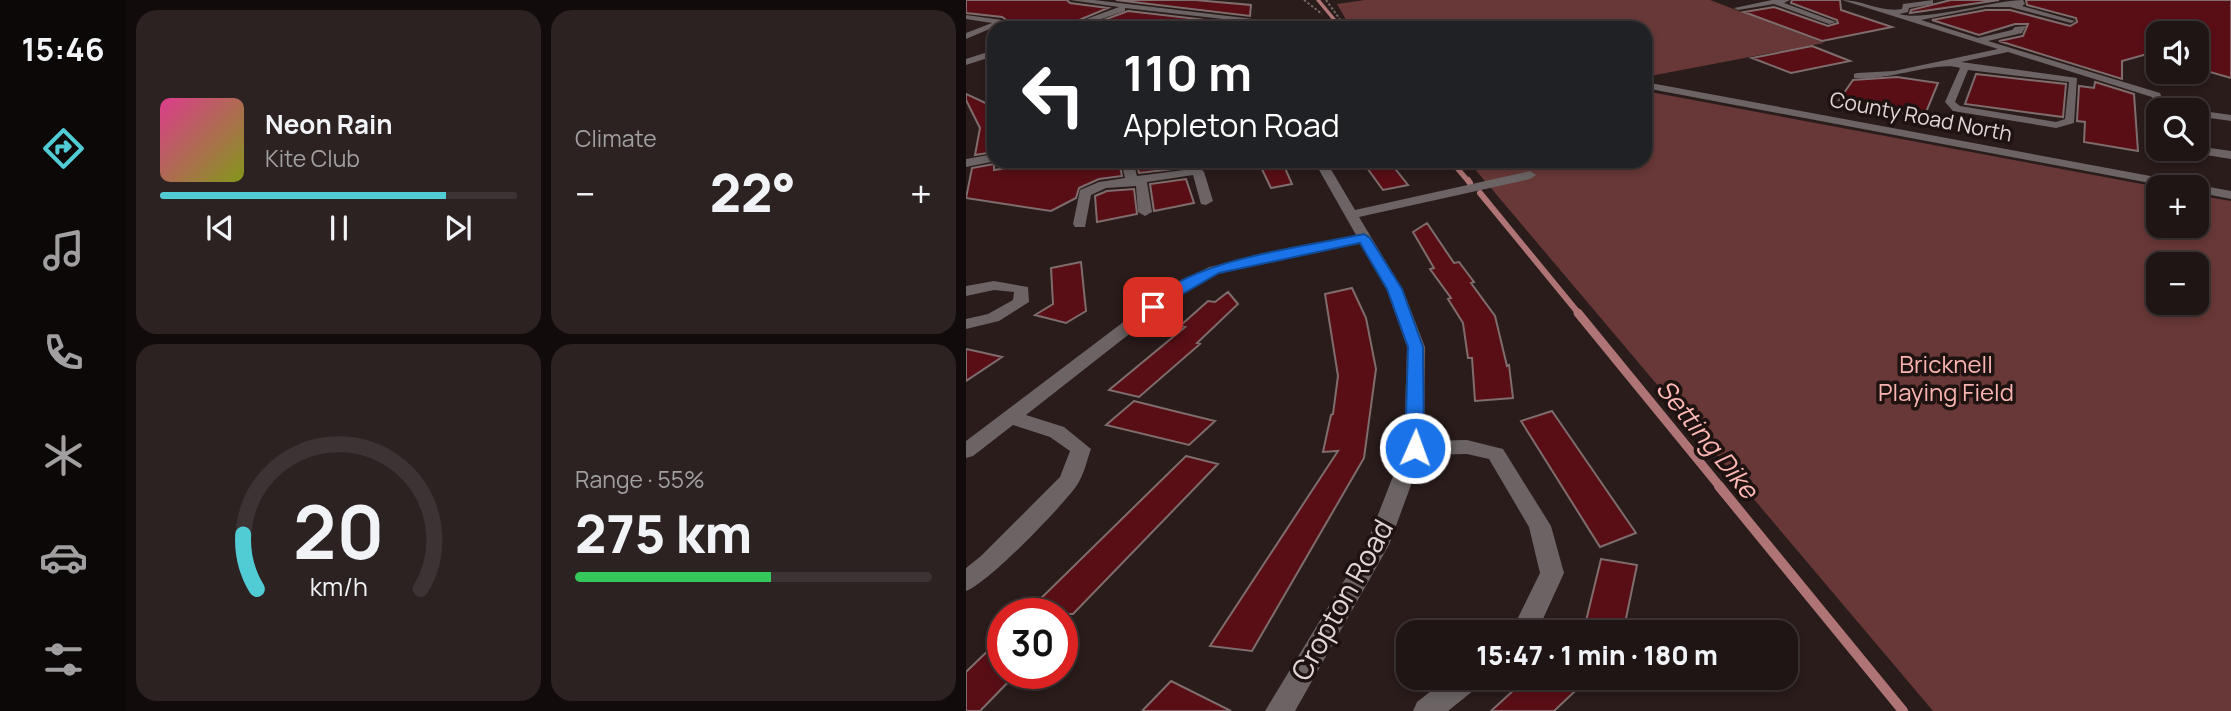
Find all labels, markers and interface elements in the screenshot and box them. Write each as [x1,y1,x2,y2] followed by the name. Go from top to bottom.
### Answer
[2146,21,2209,315] map controls
[2146,21,2209,84] button: sound
[21,27,105,71] text: 15:46
[1123,39,1252,106] text: 110 m
[1008,49,1099,140] icon: left
[1828,85,2015,147] street label: County Road North
[2146,98,2209,161] button: search
[1123,103,1340,147] text: Appleton Road
[265,106,393,142] text: Neon Rain
[575,122,657,154] text: Climate
[39,124,88,173] icon: directions
[265,142,360,174] text: Kite Club
[710,157,796,228] text: 22°
[575,167,596,219] text: −
[910,167,932,219] text: +
[2146,175,2209,238] button: +
[201,209,239,247] icon: previous
[320,209,358,247] icon: pause
[439,209,477,247] icon: next
[39,226,88,275] icon: music
[2146,252,2209,315] button: −
[1123,277,1183,337] pin
[1134,288,1172,326] icon: arrive
[39,328,88,377] icon: phone
[1878,347,2014,408] park label: Bricknell Playing Field
[1648,371,1768,507] water label: Setting Dike
[1378,411,1452,485] position arrow
[39,431,88,480] icon: climate
[575,463,705,495] text: Range · 55%
[293,481,384,581] text: 20
[575,498,752,569] text: 275 km
[1281,512,1401,687] street label: Cropton Road
[39,533,88,582] icon: car
[309,568,368,603] text: km/h
[987,598,1078,689] speed limit sign: 30
[39,635,88,684] icon: filters
[1476,637,1718,673] text: 15:47 · 1 min · 180 m

